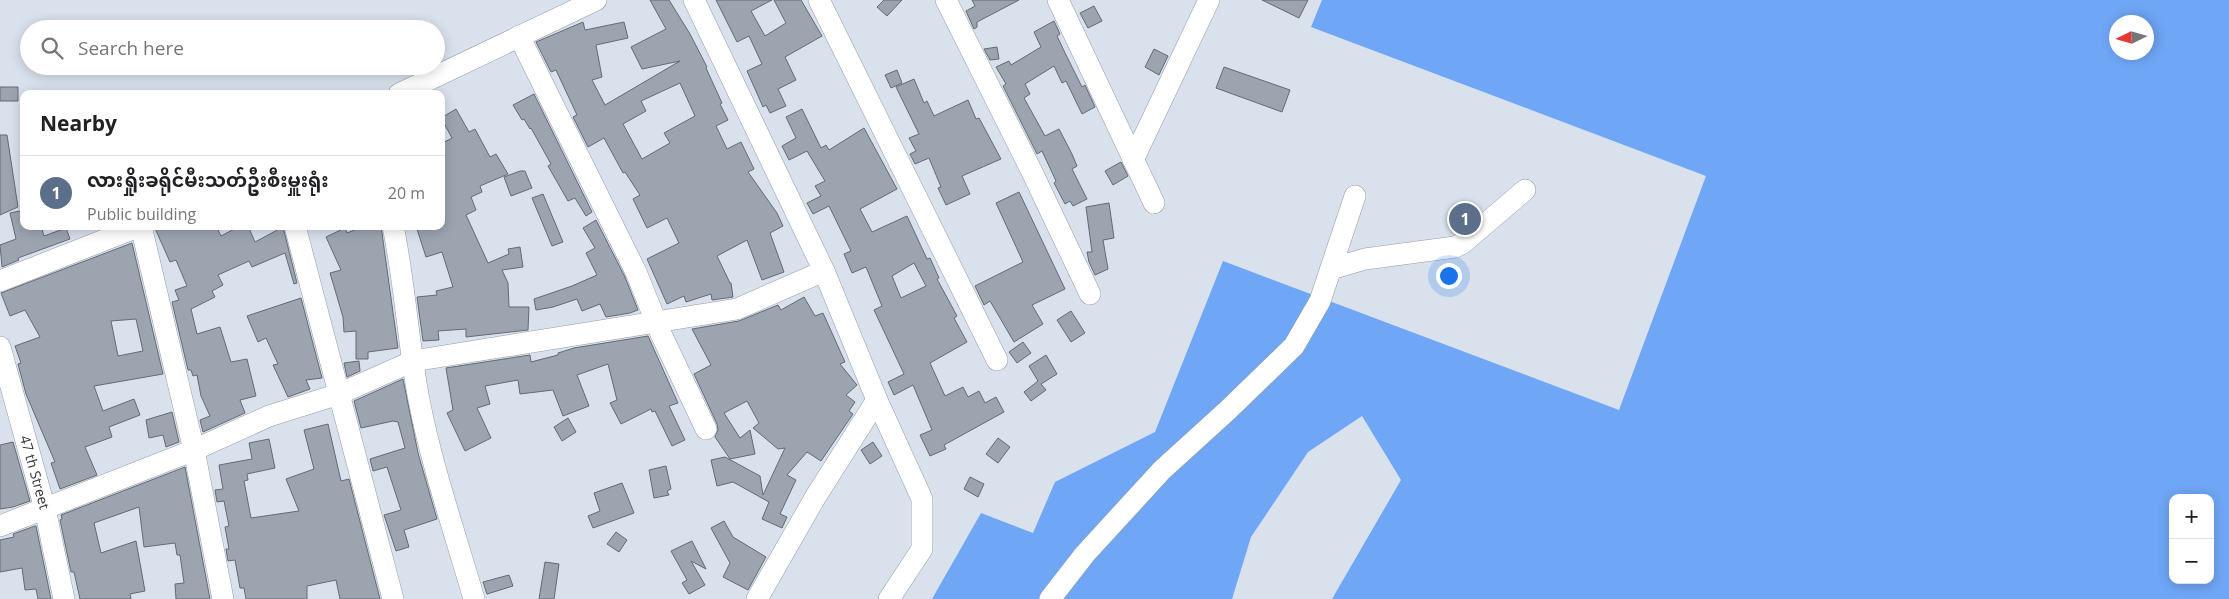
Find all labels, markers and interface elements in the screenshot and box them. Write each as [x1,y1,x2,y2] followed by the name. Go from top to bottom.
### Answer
[2109,15,2154,60] north arrow
[20,20,445,75] search box
[38,34,66,62] icon: search
[78,35,184,61] text: Search here
[40,109,117,137] text: Nearby
[87,167,329,193] text: လားရှိုးခရိုင်မီးသတ်ဦးစီးမှူးရုံး
[51,182,61,204] text: 1
[388,182,425,204] text: 20 m
[1449,200,1481,238] pin: 1
[87,203,196,225] text: Public building
[1436,263,1462,289] your location
[16,433,55,511] street label: 47 th Street
[2169,494,2214,584] map controls
[2169,494,2214,539] button: +
[2169,539,2214,584] button: −

